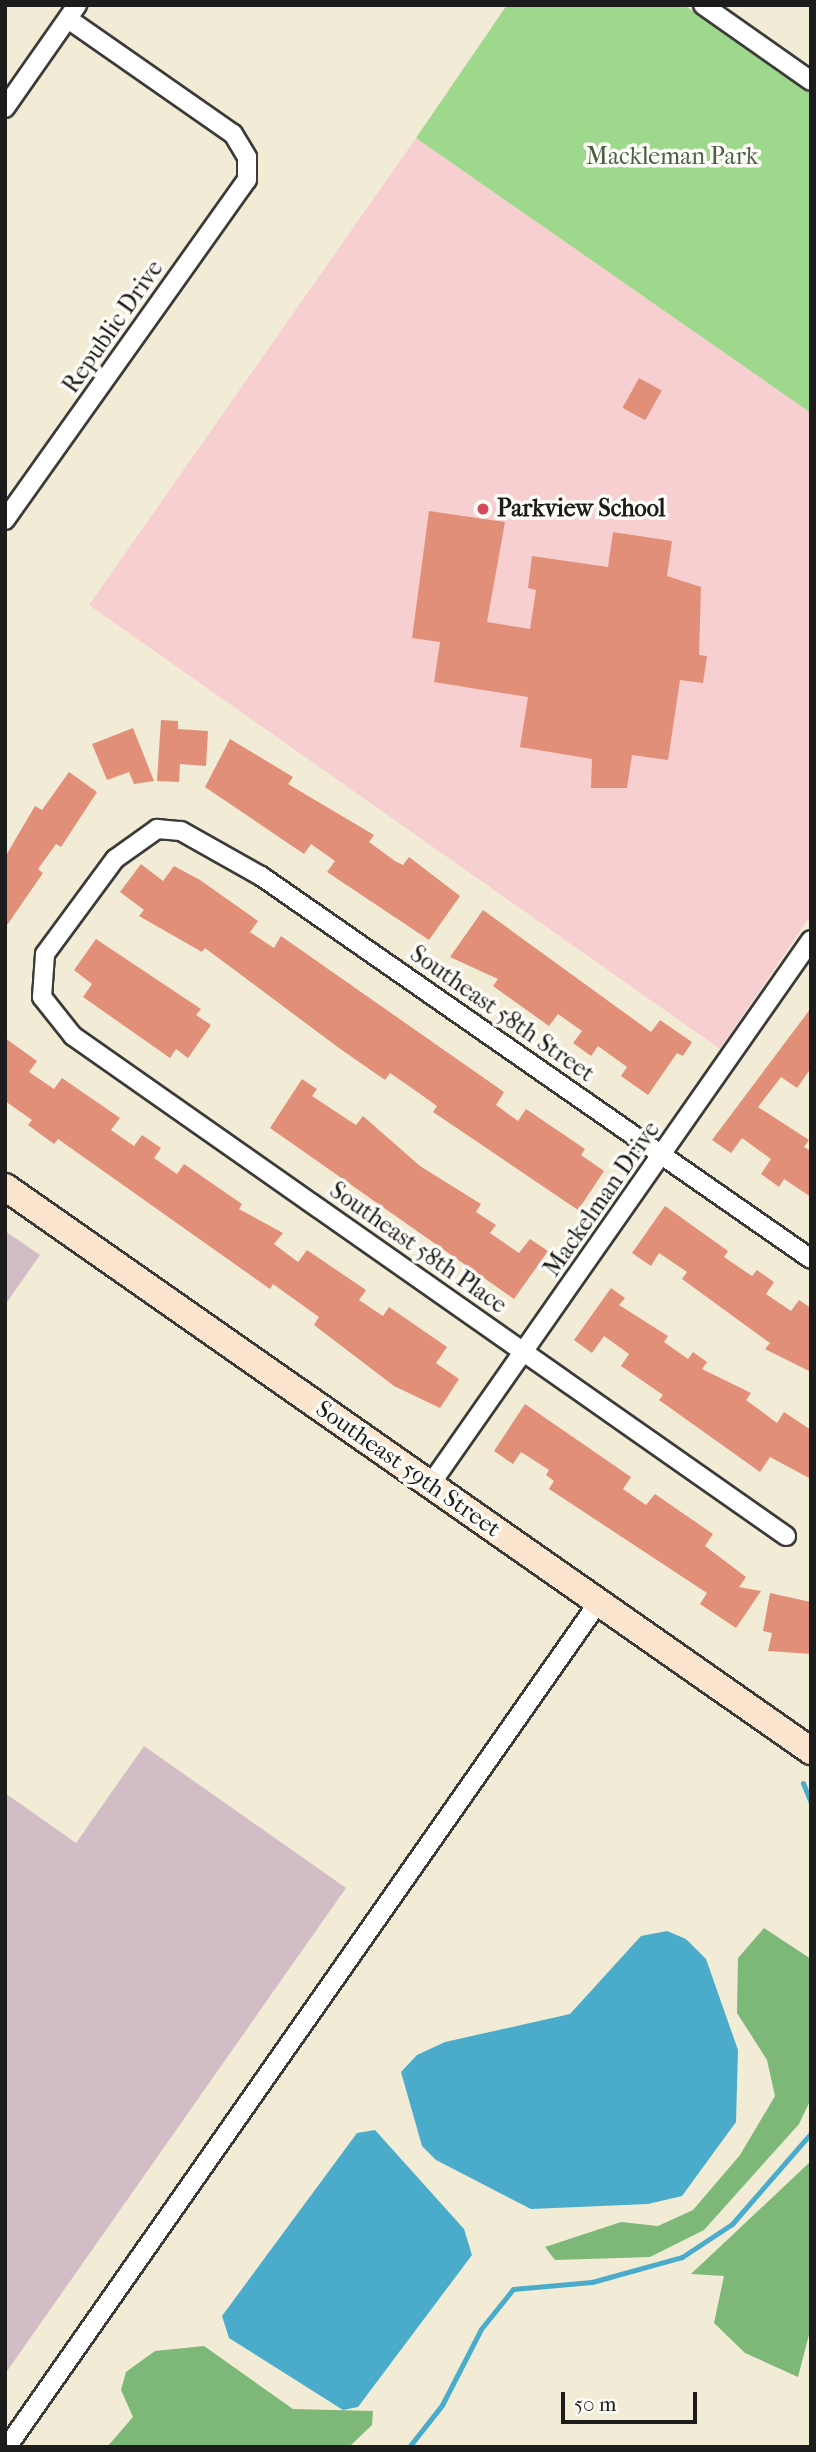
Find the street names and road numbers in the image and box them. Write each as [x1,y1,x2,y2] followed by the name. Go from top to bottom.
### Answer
[57,255,169,399] street label: Republic Drive
[404,940,600,1088] street label: Southeast 58th Street
[538,1116,666,1282] street label: Mackelman Drive
[324,1176,512,1320] street label: Southeast 58th Place
[310,1394,506,1544] street label: Southeast 59th Street

